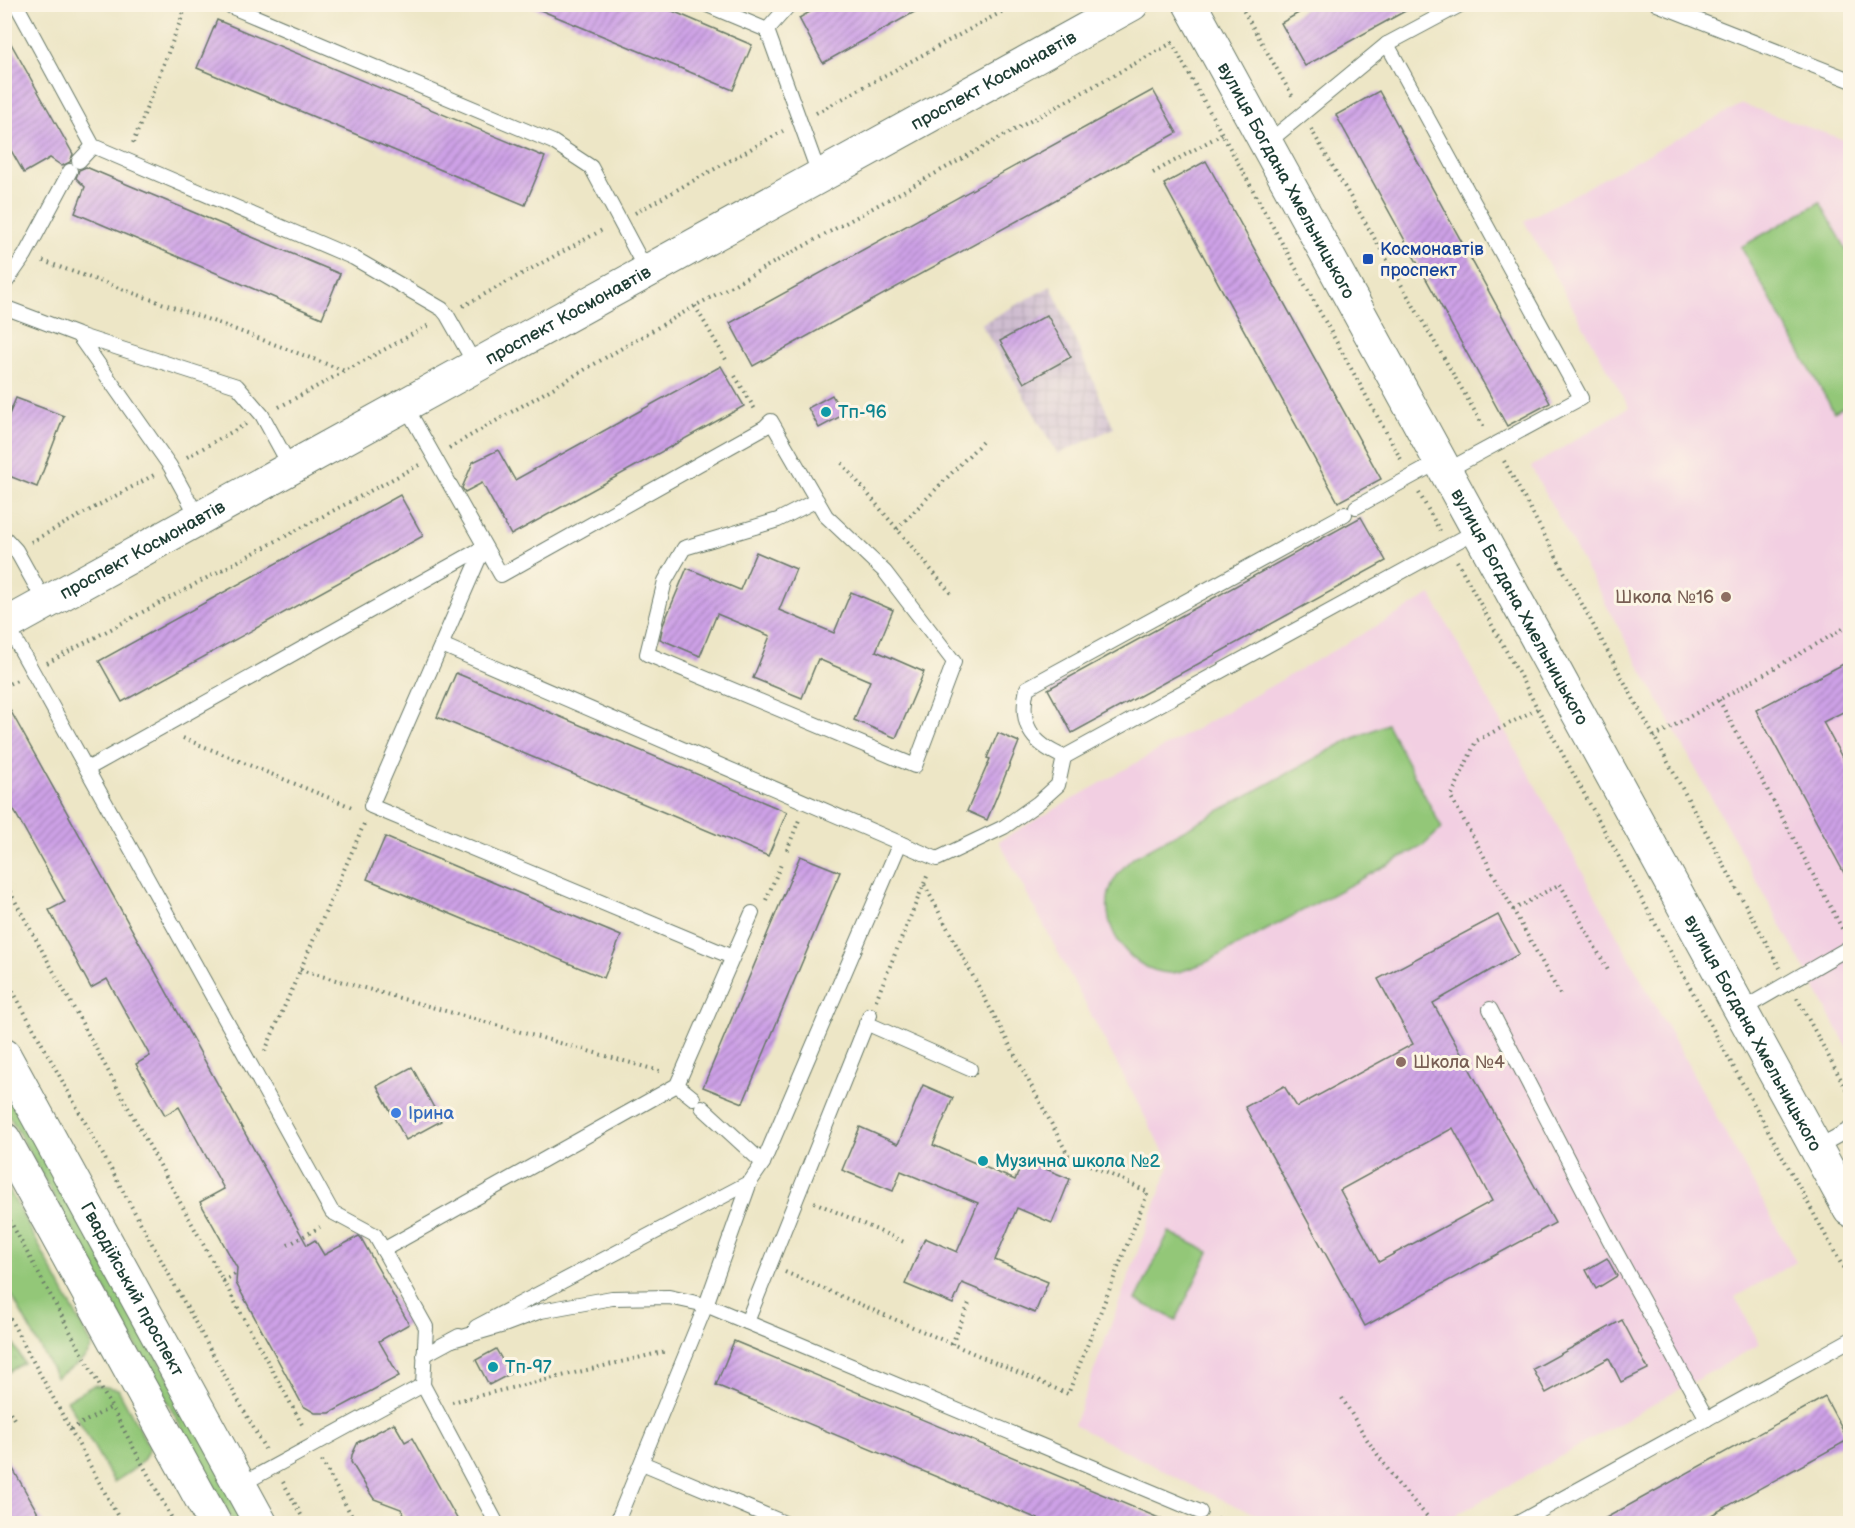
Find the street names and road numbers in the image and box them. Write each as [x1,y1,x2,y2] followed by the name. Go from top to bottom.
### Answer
[907,26,1080,134] street label: проспект Космонавтів
[1213,59,1360,302] street label: вулиця Богдана Хмельницького
[482,261,655,369] street label: проспект Космонавтів
[1447,485,1593,728] street label: вулиця Богдана Хмельницького
[56,495,229,604] street label: проспект Космонавтів
[1680,911,1826,1155] street label: вулиця Богдана Хмельницького
[76,1199,189,1380] street label: Гвардійський проспект

